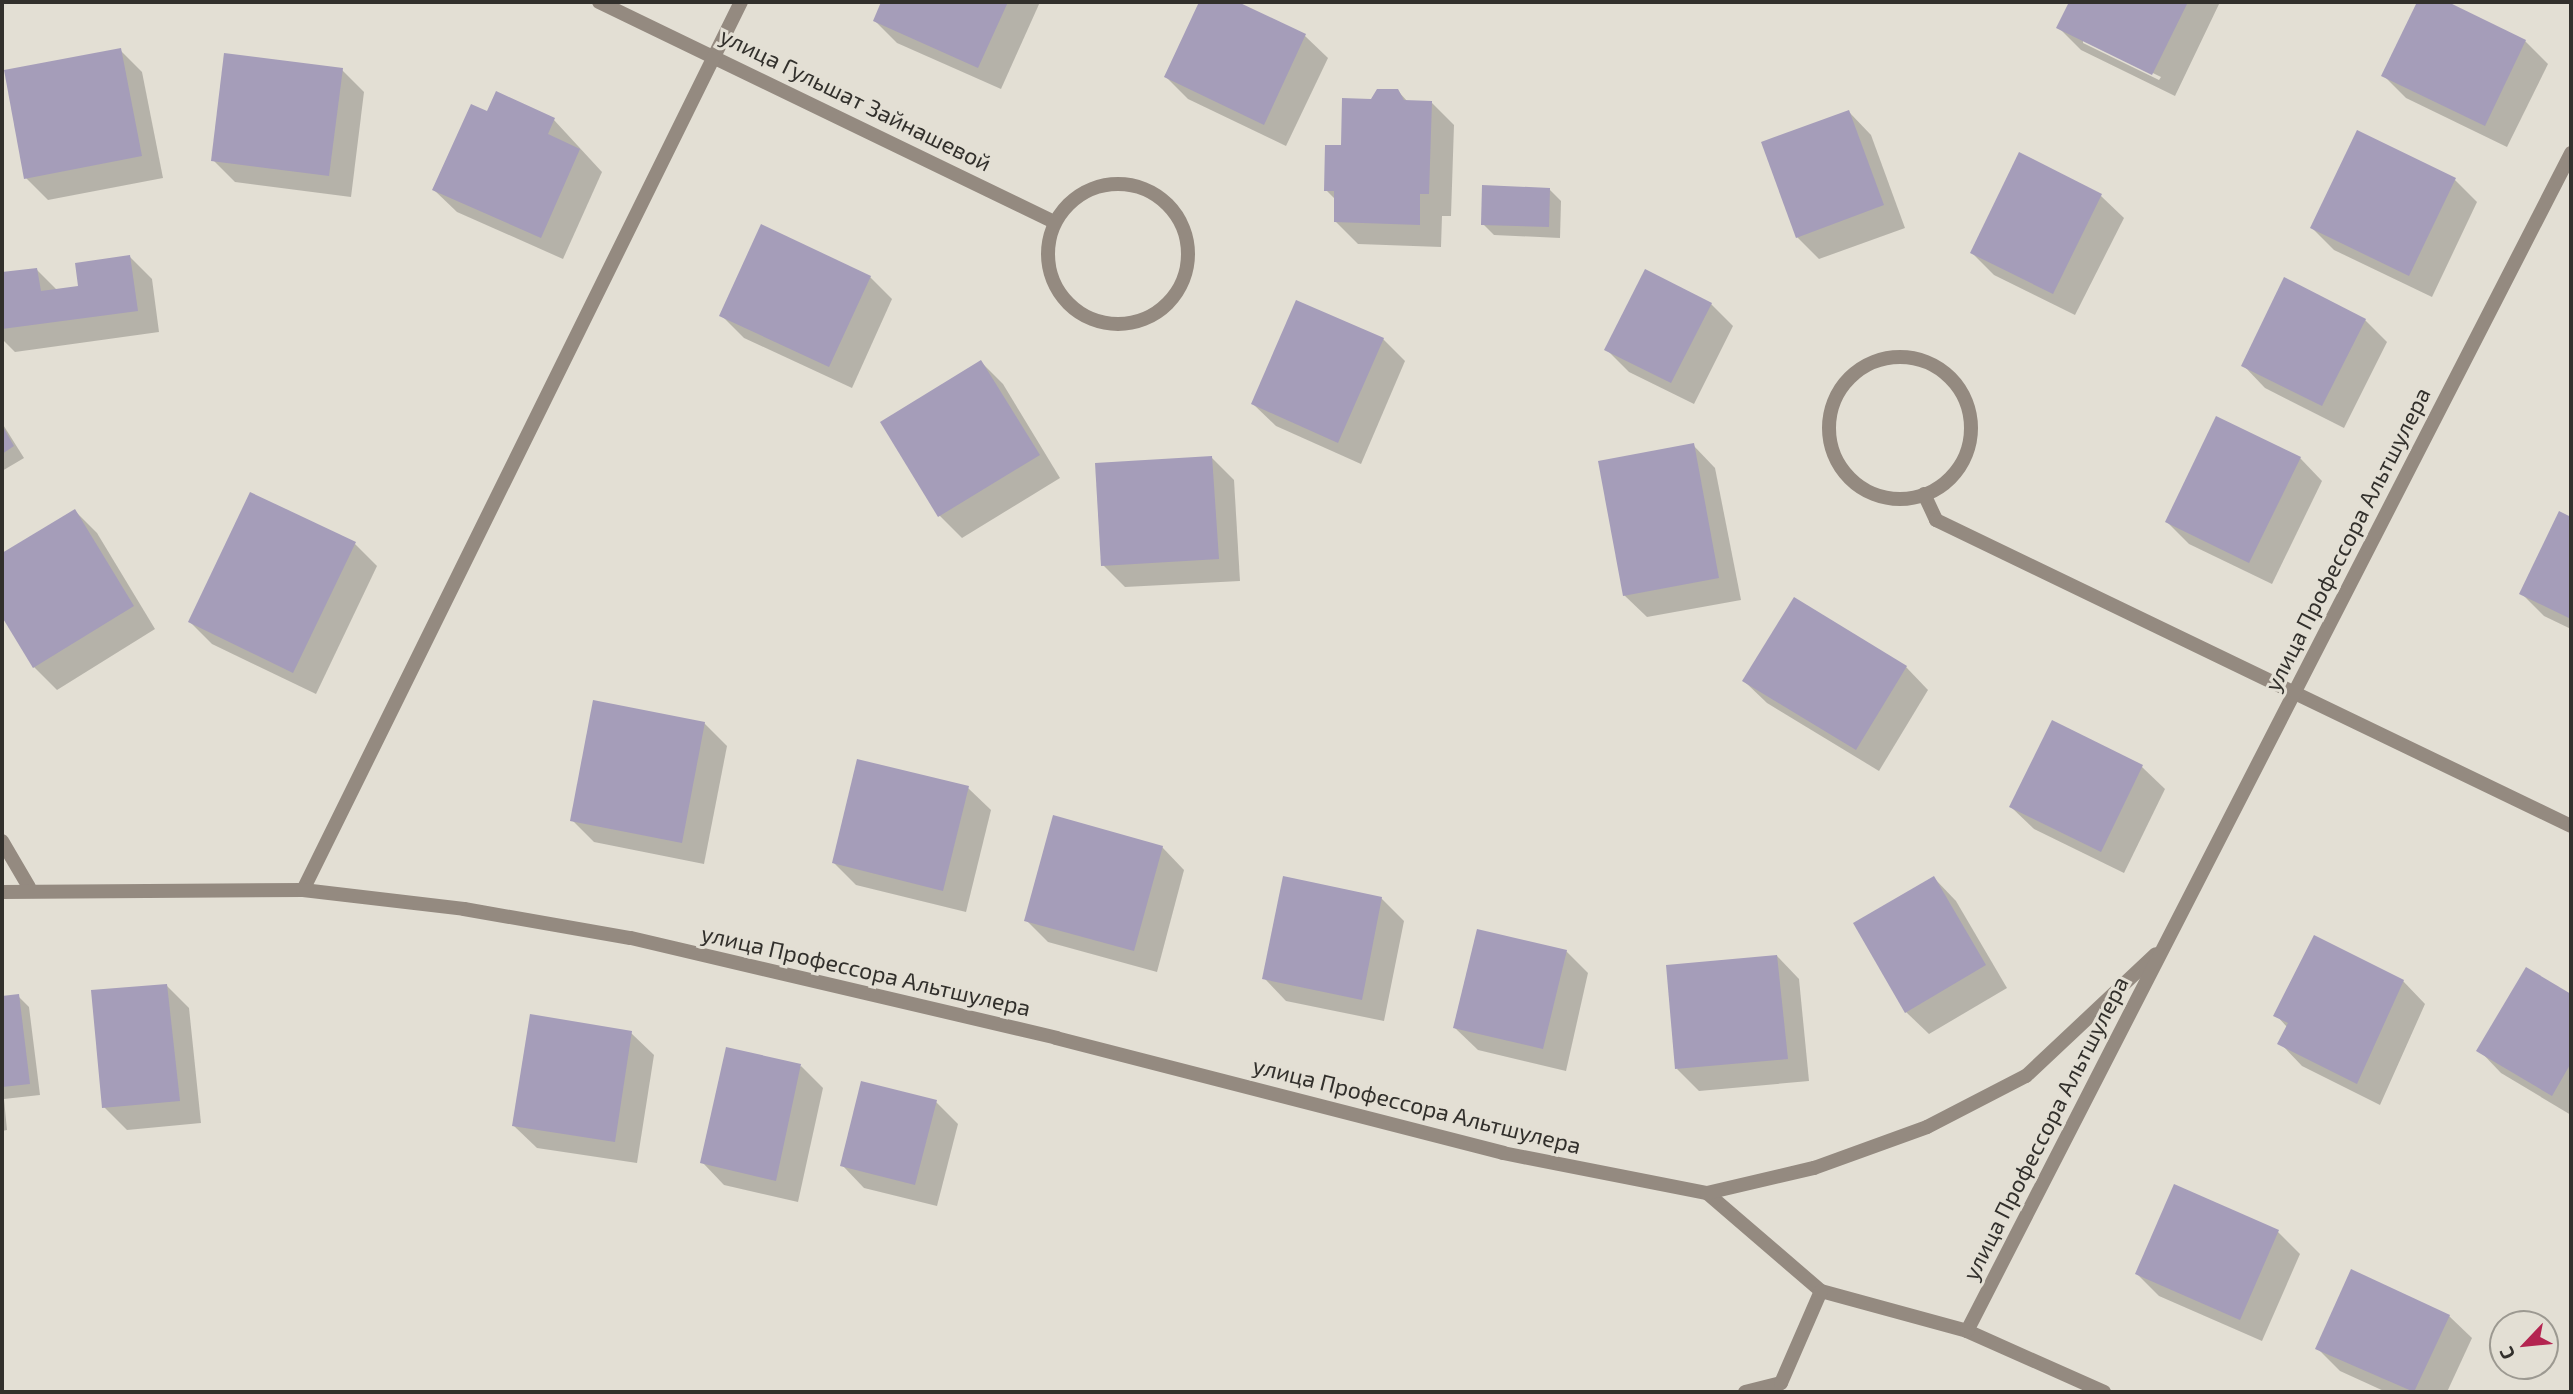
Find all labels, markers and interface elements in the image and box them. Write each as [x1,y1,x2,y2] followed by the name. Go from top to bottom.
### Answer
[716,21,996,177] street label: улица Гульшат Зайнашевой
[2258,382,2436,696] street label: улица Профессора Альтшулера
[699,919,1033,1021] street label: улица Профессора Альтшулера
[1956,971,2134,1285] street label: улица Профессора Альтшулера
[1250,1051,1584,1159] street label: улица Профессора Альтшулера
[2489,1310,2559,1380] north arrow
[2494,1343,2519,1364] text: С

